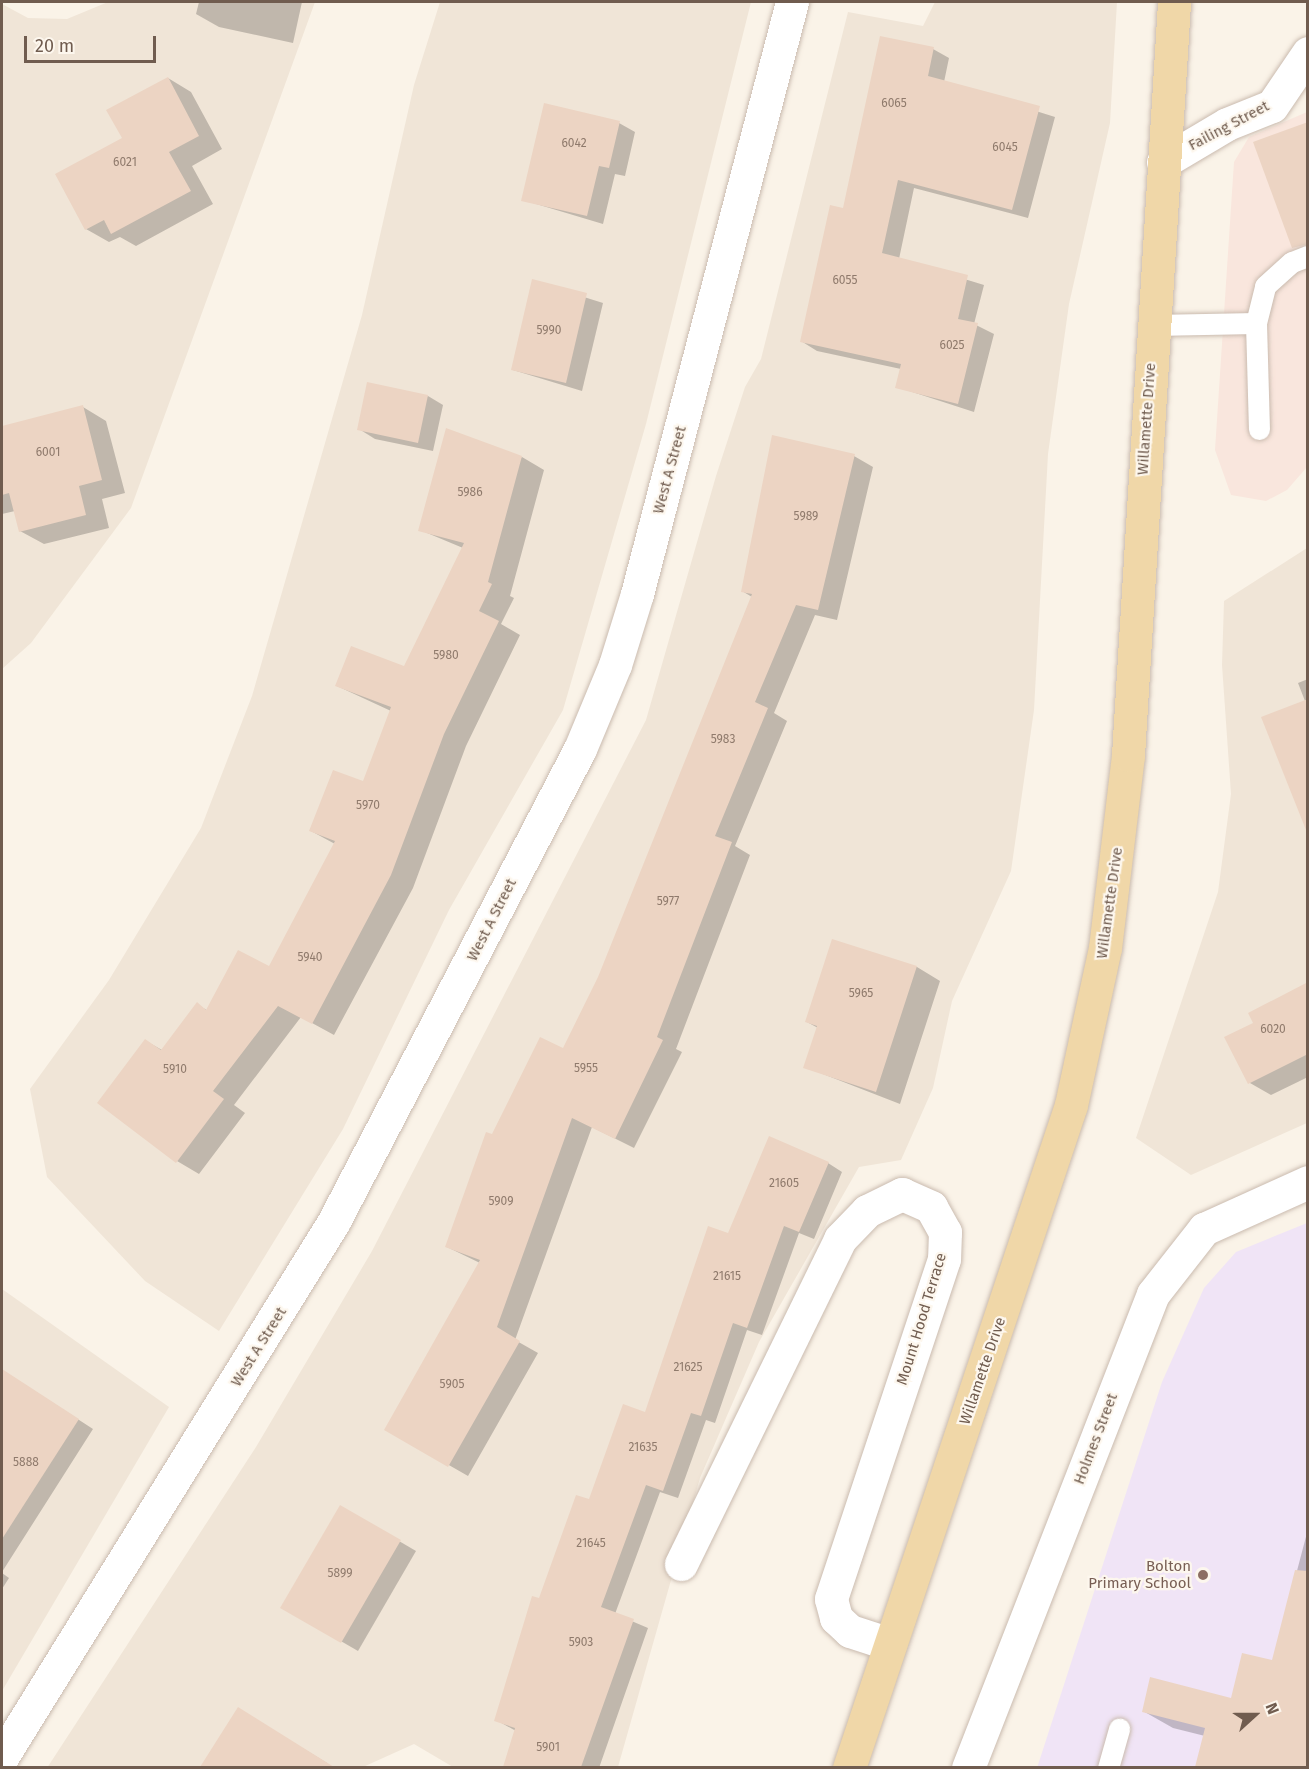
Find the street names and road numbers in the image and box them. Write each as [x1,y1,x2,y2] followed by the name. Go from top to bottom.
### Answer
[1186,97,1272,155] street label: Failing Street
[1134,362,1160,476] street label: Willamette Drive
[650,424,690,516] street label: West A Street
[1093,846,1127,960] street label: Willamette Drive
[464,876,520,964] street label: West A Street
[893,1251,951,1387] street label: Mount Hood Terrace
[228,1304,290,1390] street label: West A Street
[956,1315,1010,1427] street label: Willamette Drive
[1070,1391,1122,1487] street label: Holmes Street

